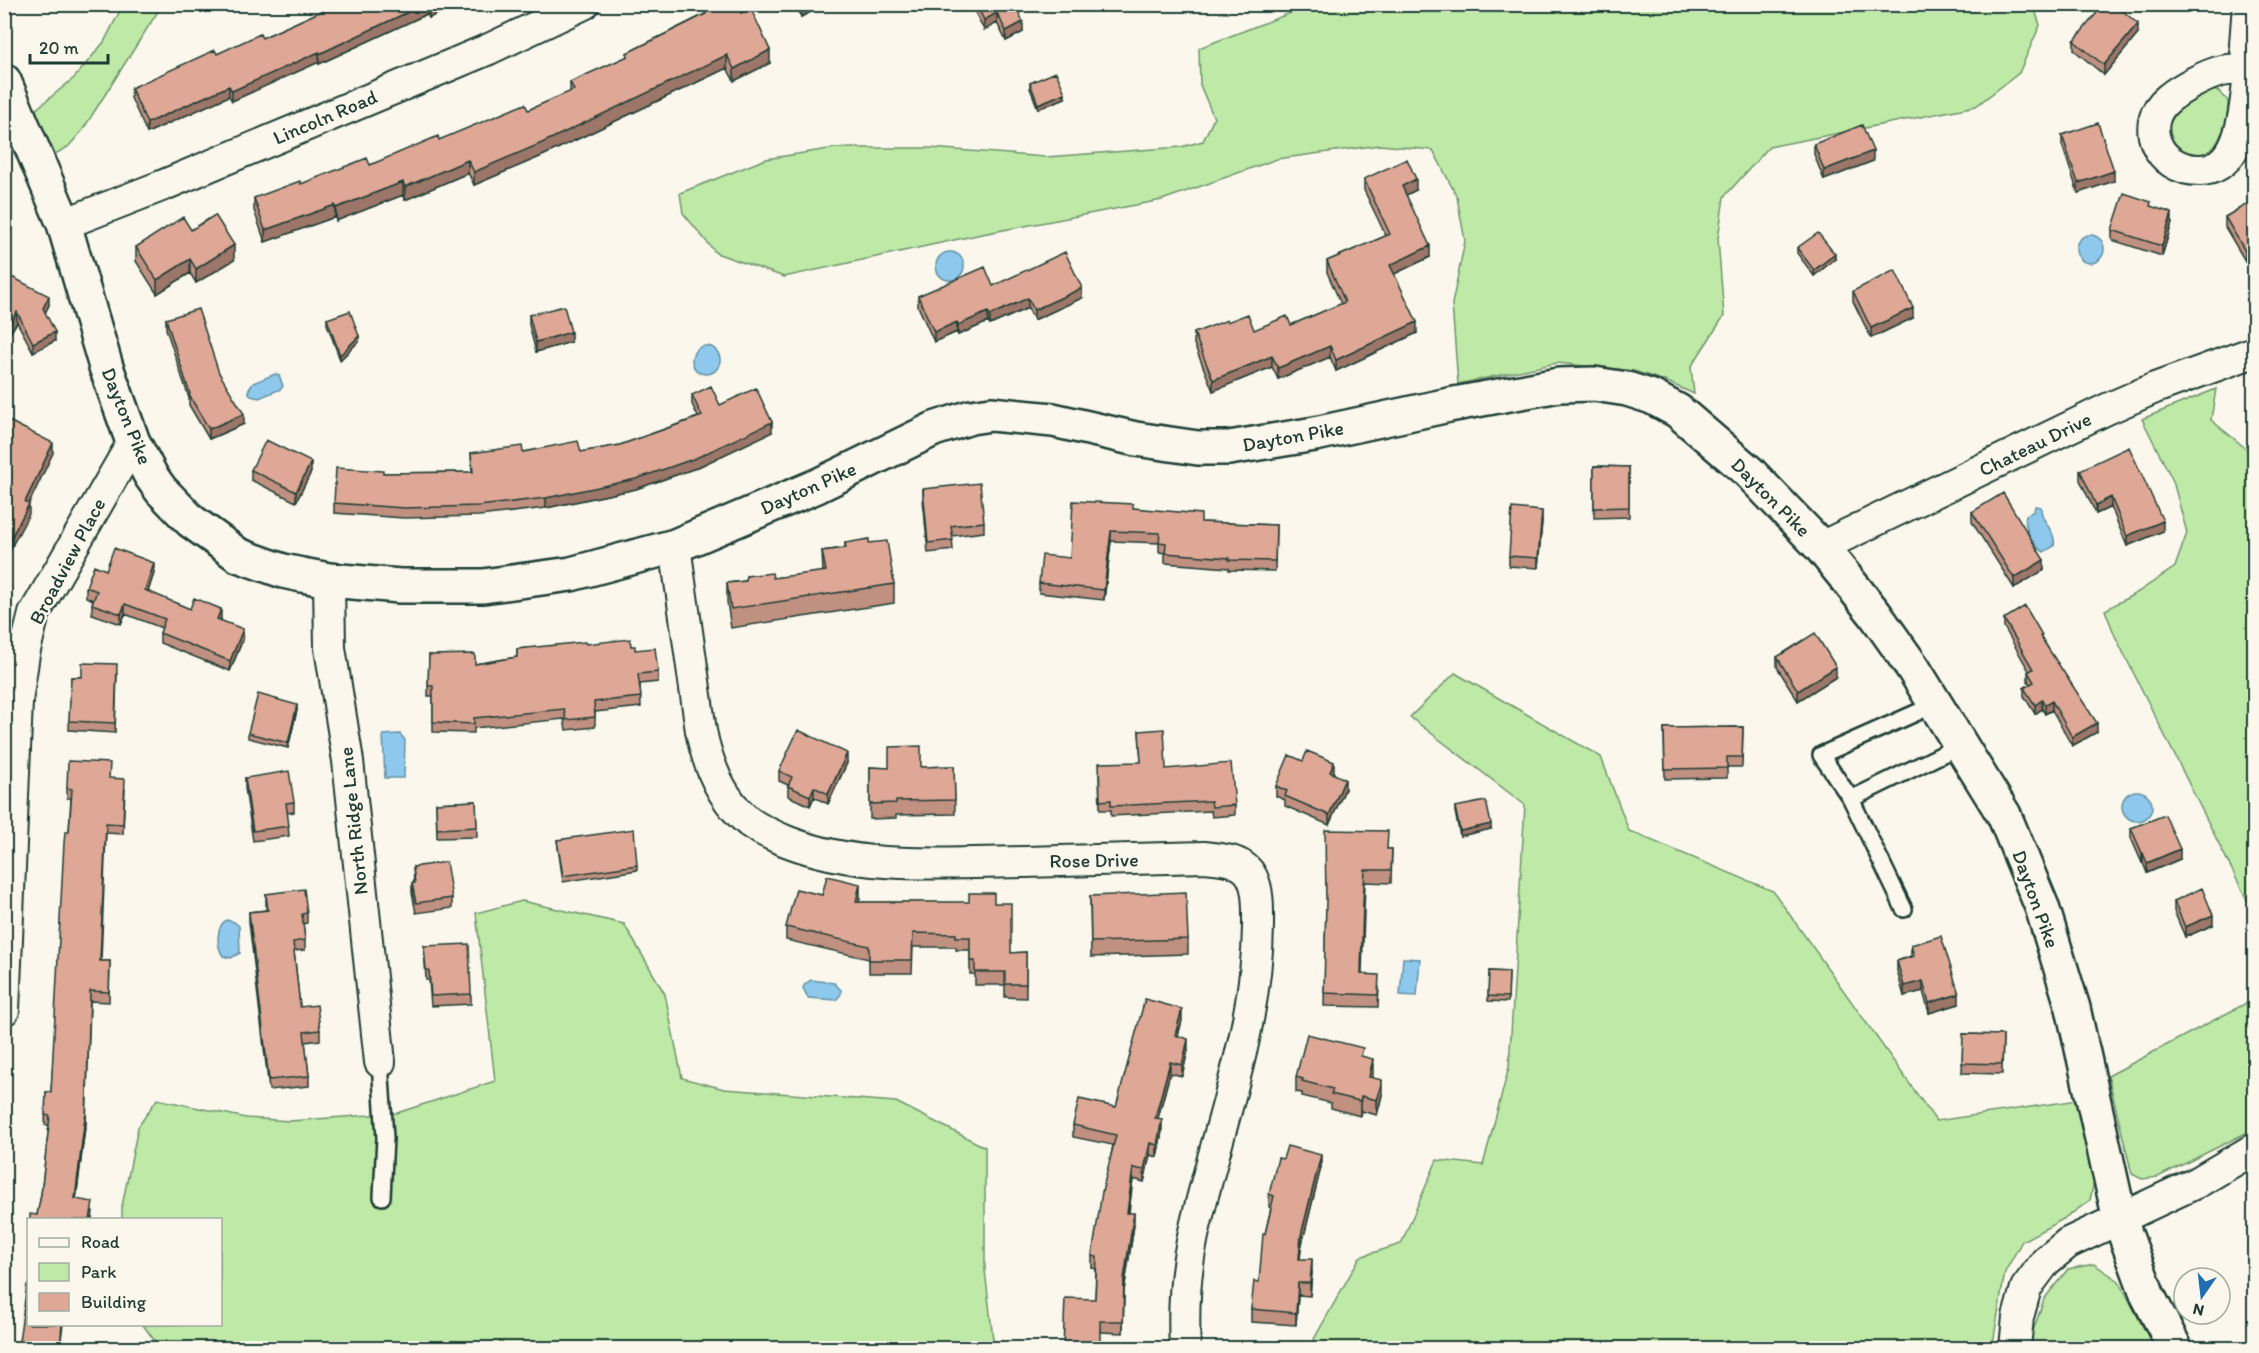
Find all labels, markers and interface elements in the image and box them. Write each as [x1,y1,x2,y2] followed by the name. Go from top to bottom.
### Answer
[30,27,108,65] scale bar
[39,37,79,59] text: 20 m
[269,84,381,150] street label: Lincoln Road
[97,364,157,468] street label: Dayton Pike
[1975,406,2095,482] street label: Chateau Drive
[1240,415,1346,457] street label: Dayton Pike
[1726,452,1816,542] street label: Dayton Pike
[756,456,860,520] street label: Dayton Pike
[24,494,110,628] street label: Broadview Place
[333,746,373,896] street label: North Ridge Lane
[1049,847,1139,873] street label: Rose Drive
[2007,847,2065,951] street label: Dayton Pike
[27,1218,222,1326] legend
[81,1231,120,1253] text: Road
[81,1261,116,1283] text: Park
[2172,1266,2232,1326] north arrow
[81,1291,147,1313] text: Building
[2191,1300,2206,1321] text: N

